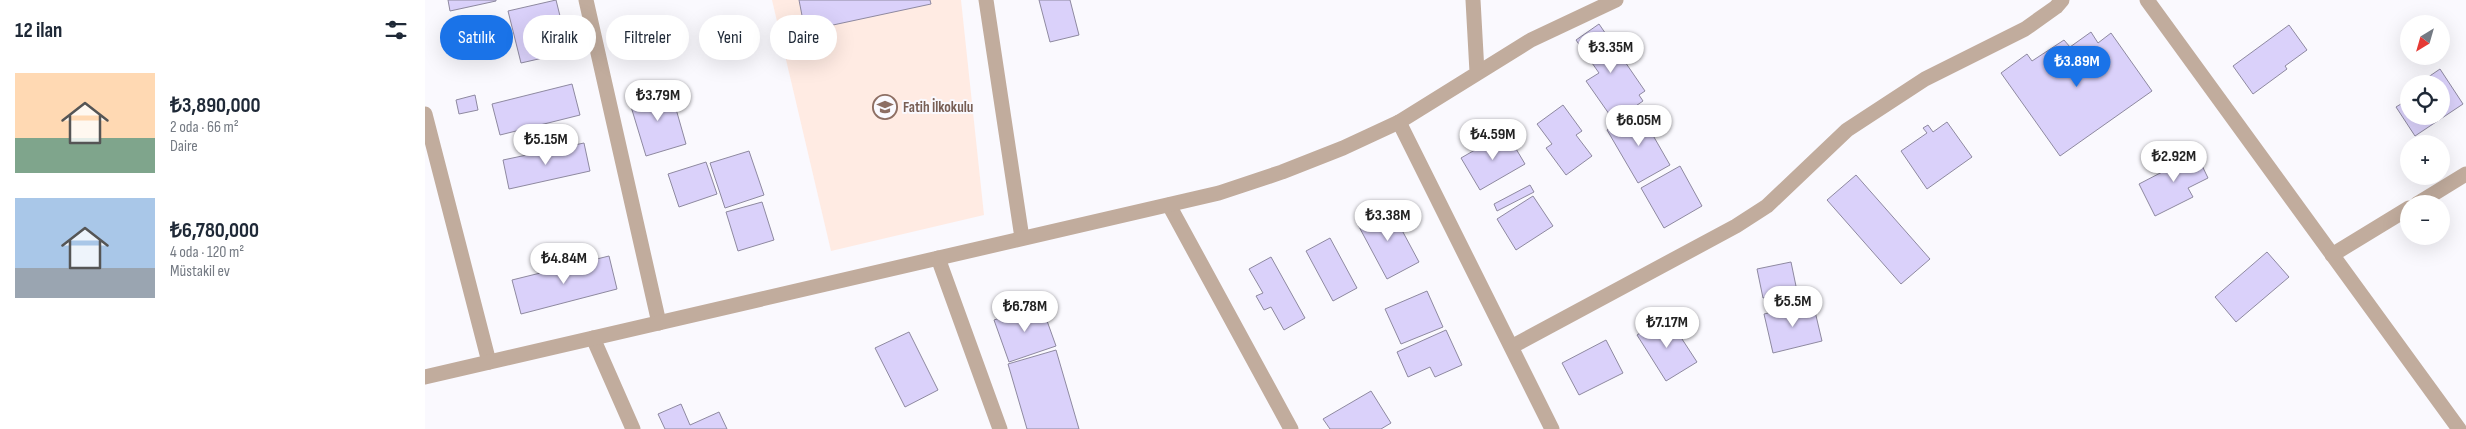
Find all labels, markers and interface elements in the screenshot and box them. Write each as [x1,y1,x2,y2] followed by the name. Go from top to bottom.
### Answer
[440,15,513,60] chip: Satılık
[523,15,596,60] chip: Kiralık
[606,15,689,60] chip: Filtreler
[699,15,760,60] chip: Yeni
[770,15,837,60] chip: Daire
[2400,15,2450,65] north arrow
[2400,15,2450,245] map controls
[382,16,410,44] icon: filters
[15,18,62,43] text: 12 ilan
[1570,32,1652,74] pin: ₺3.35M
[1589,38,1633,57] text: ₺3.35M
[2036,46,2118,88] pin: ₺3.89M
[2054,52,2100,71] text: ₺3.89M
[2400,75,2450,125] button: locate
[617,80,699,122] pin: ₺3.79M
[636,86,680,105] text: ₺3.79M
[55,93,115,153] icon: home
[170,93,260,118] text: ₺3,890,000
[872,94,898,120] school or university icon: Fatih İlkokulu
[903,98,973,117] place label: Fatih İlkokulu
[1598,104,1680,147] pin: ₺6.05M
[1617,111,1661,130] text: ₺6.05M
[170,118,239,137] text: 2 oda · 66 m²
[1452,119,1534,161] pin: ₺4.59M
[505,124,587,166] pin: ₺5.15M
[1471,125,1515,144] text: ₺4.59M
[524,130,568,149] text: ₺5.15M
[2400,135,2450,185] button: +
[170,137,198,156] text: Daire
[2133,140,2215,183] pin: ₺2.92M
[2152,147,2196,166] text: ₺2.92M
[2400,195,2450,245] button: −
[1347,200,1429,242] pin: ₺3.38M
[1366,206,1410,225] text: ₺3.38M
[55,218,115,278] icon: home
[170,218,259,243] text: ₺6,780,000
[523,242,605,285] pin: ₺4.84M
[170,243,244,262] text: 4 oda · 120 m²
[541,249,587,268] text: ₺4.84M
[170,262,230,281] text: Müstakil ev
[1758,286,1828,328] pin: ₺5.5M
[984,290,1066,333] pin: ₺6.78M
[1775,292,1811,311] text: ₺5.5M
[1003,297,1047,316] text: ₺6.78M
[1626,306,1708,349] pin: ₺7.17M
[1646,313,1688,332] text: ₺7.17M

